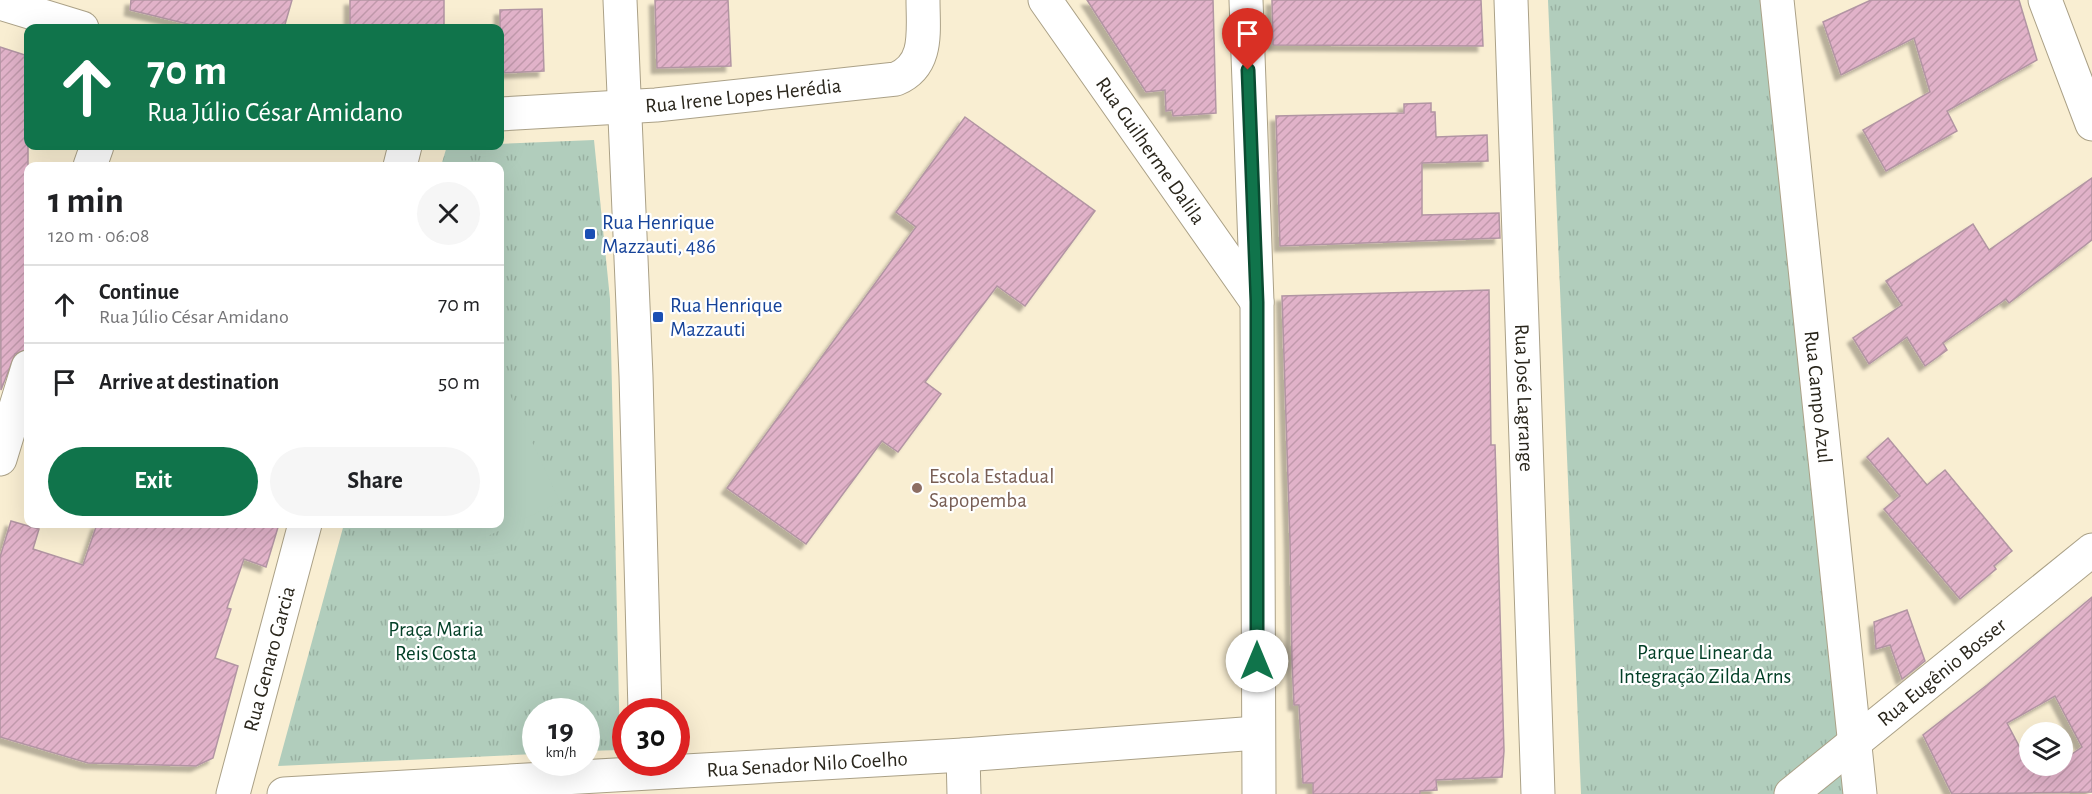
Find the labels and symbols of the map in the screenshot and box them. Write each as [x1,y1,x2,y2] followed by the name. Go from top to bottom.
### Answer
[1222,8,1273,70] pin
[1092,73,1210,228] street label: Rua Guilherme Dalila
[645,74,843,116] street label: Rua Irene Lopes Herédia
[602,212,716,257] place label: Rua Henrique Mazzauti, 486
[583,227,597,241] marker: Rua Henrique Mazzauti, 486
[670,295,782,340] place label: Rua Henrique Mazzauti
[651,310,665,324] marker: Rua Henrique Mazzauti
[1512,323,1538,472] street label: Rua José Lagrange
[1801,329,1836,464] street label: Rua Campo Azul
[929,466,1054,511] place label: Escola Estadual Sapopemba
[910,481,924,495] marker: Escola Estadual Sapopemba
[240,584,299,734] street label: Rua Genaro Garcia
[1873,614,2010,730] street label: Rua Eugênio Bosser
[388,619,484,664] park label: Praça Maria Reis Costa
[1225,629,1289,693] position arrow
[1619,642,1791,687] park label: Parque Linear da Integração Zilda Arns
[612,698,690,776] speed limit sign: 30
[706,748,908,780] street label: Rua Senador Nilo Coelho

